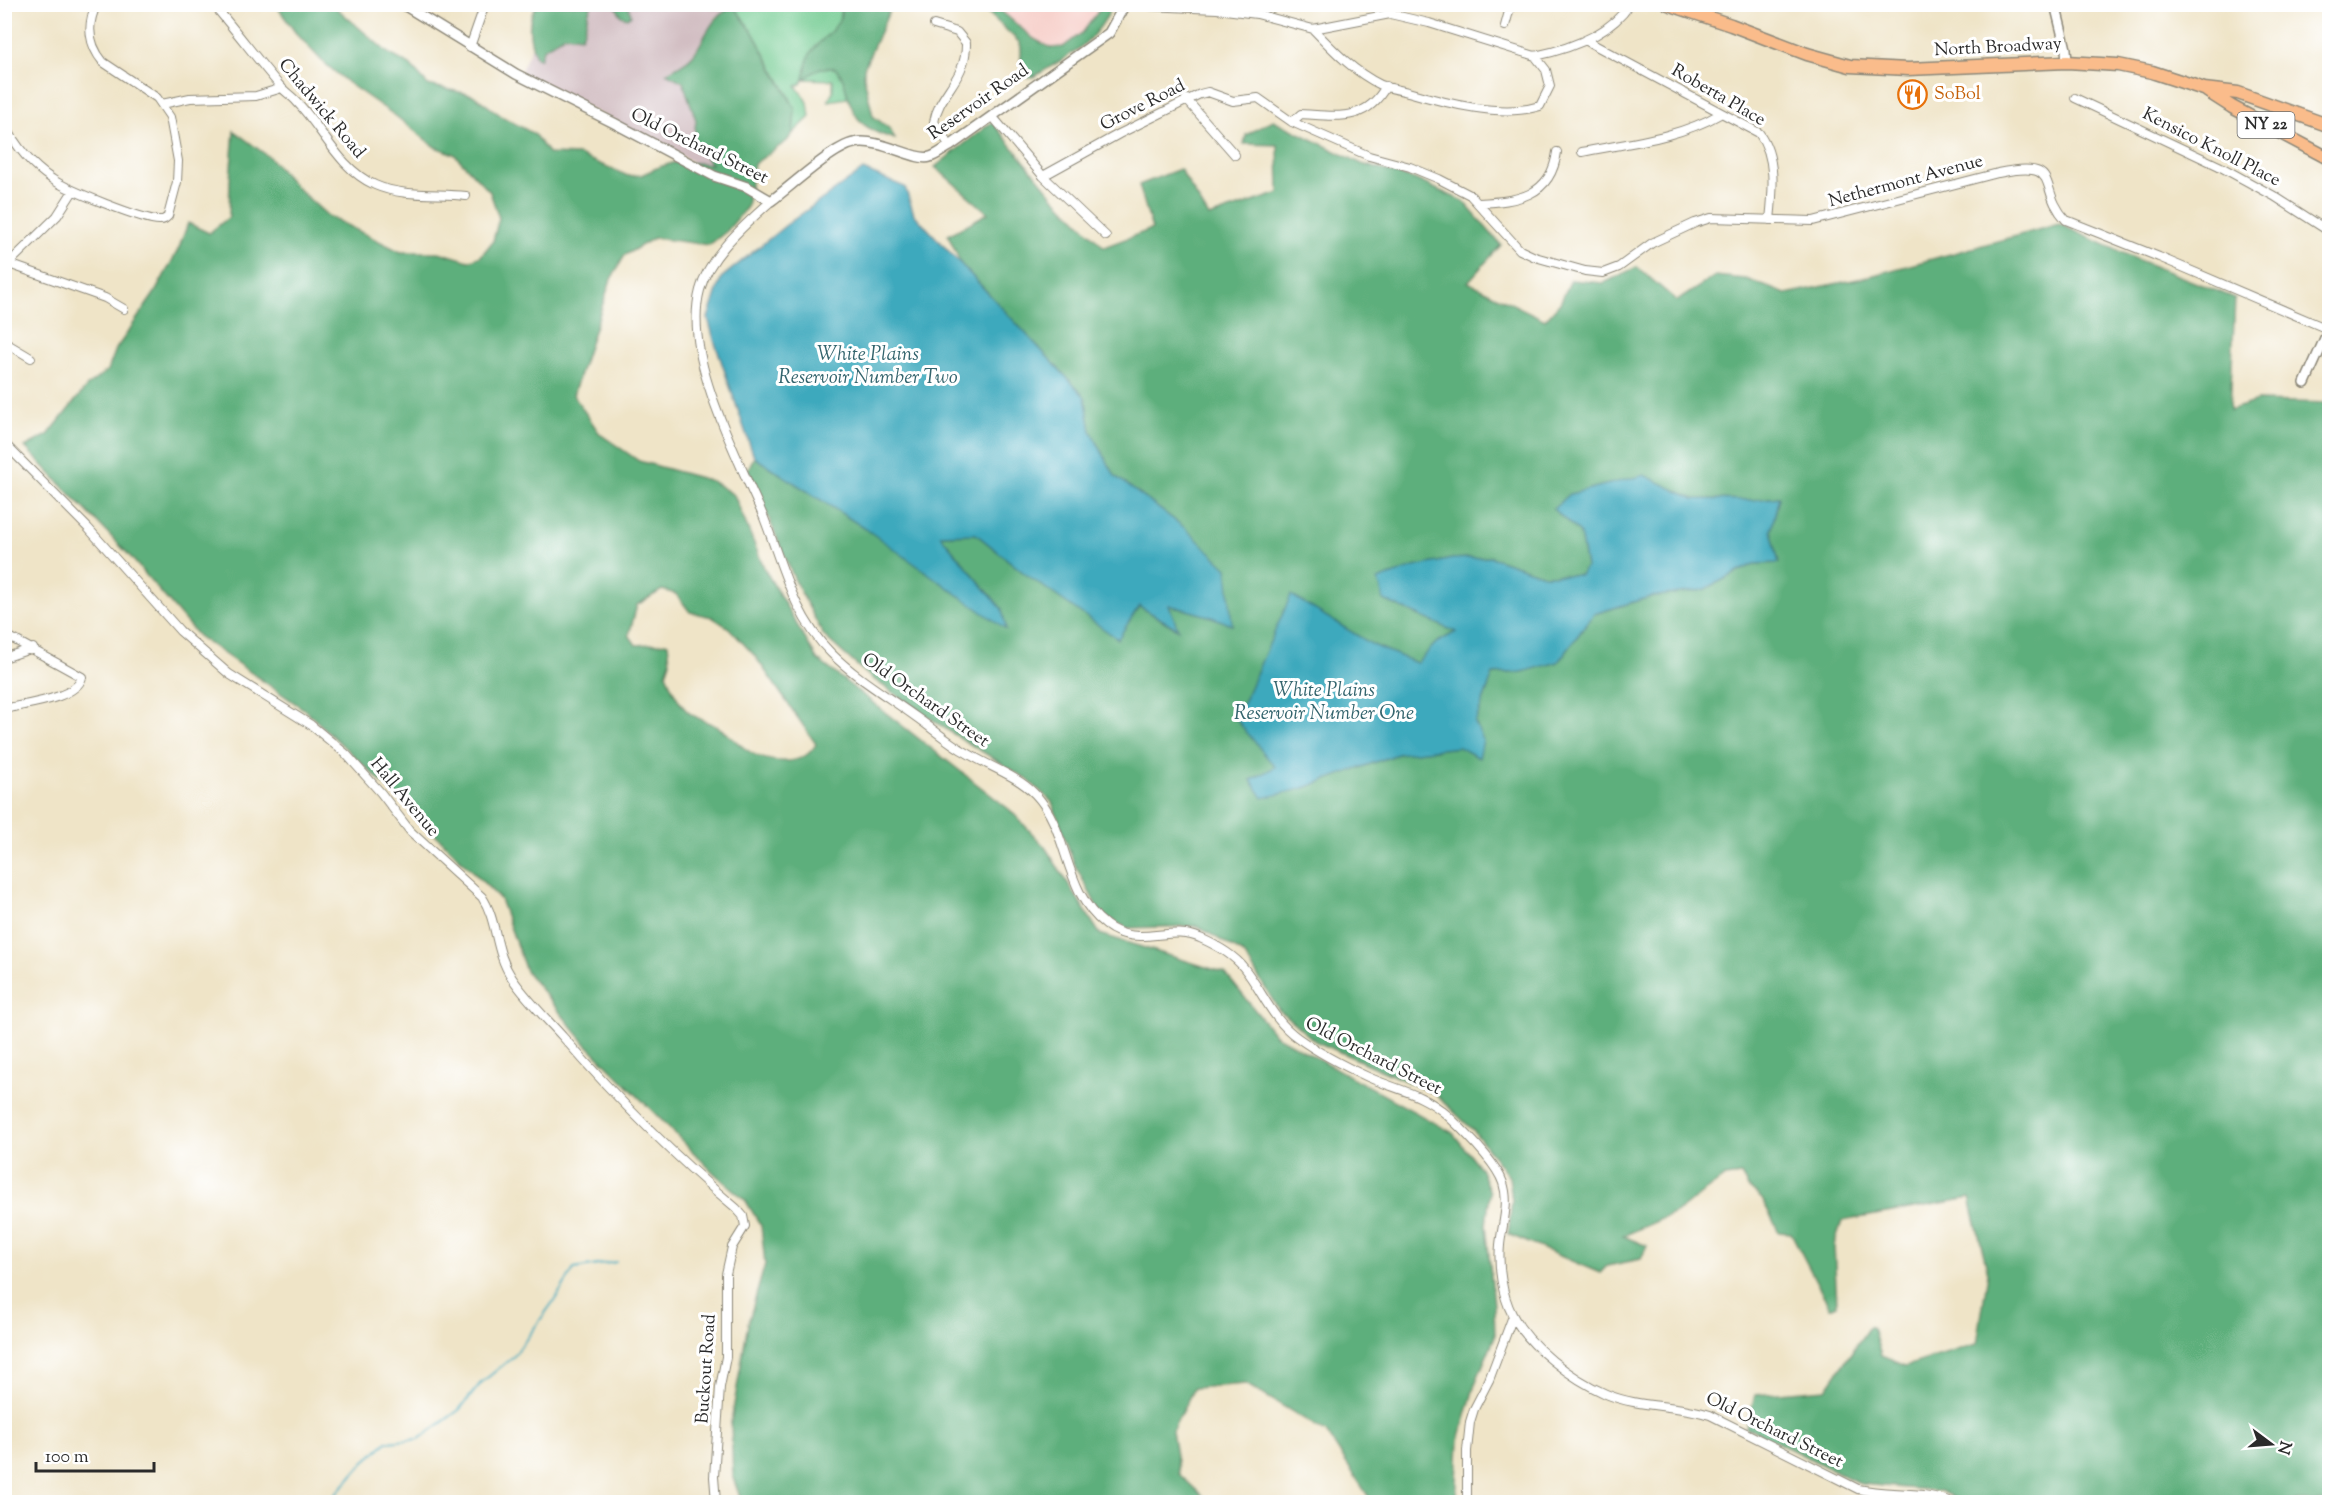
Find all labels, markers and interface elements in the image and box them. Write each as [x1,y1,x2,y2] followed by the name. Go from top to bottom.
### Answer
[1934,32,2062,64] street label: North Broadway
[271,53,371,165] street label: Chadwick Road
[1666,58,1770,134] street label: Roberta Place
[923,59,1035,147] street label: Reservoir Road
[1096,73,1190,139] street label: Grove Road
[1897,79,1929,111] restaurant icon: SoBol
[1934,82,1981,108] place label: SoBol
[626,102,772,192] street label: Old Orchard Street
[2137,102,2285,194] street label: Kensico Knoll Place
[2238,112,2294,138] road number: NY 22
[1826,149,1986,215] street label: Nethermont Avenue
[778,341,958,393] water label: White Plains Reservoir Number Two
[856,647,994,755] street label: Old Orchard Street
[1234,677,1414,729] water label: White Plains Reservoir Number One
[363,753,445,843] street label: Hall Avenue
[1300,1011,1446,1103] street label: Old Orchard Street
[690,1313,724,1425] street label: Buckout Road
[1701,1386,1847,1476] street label: Old Orchard Street
[2241,1414,2301,1474] north arrow
[36,1435,154,1473] scale bar
[2270,1438,2296,1457] text: N
[45,1445,89,1471] text: 100 m

